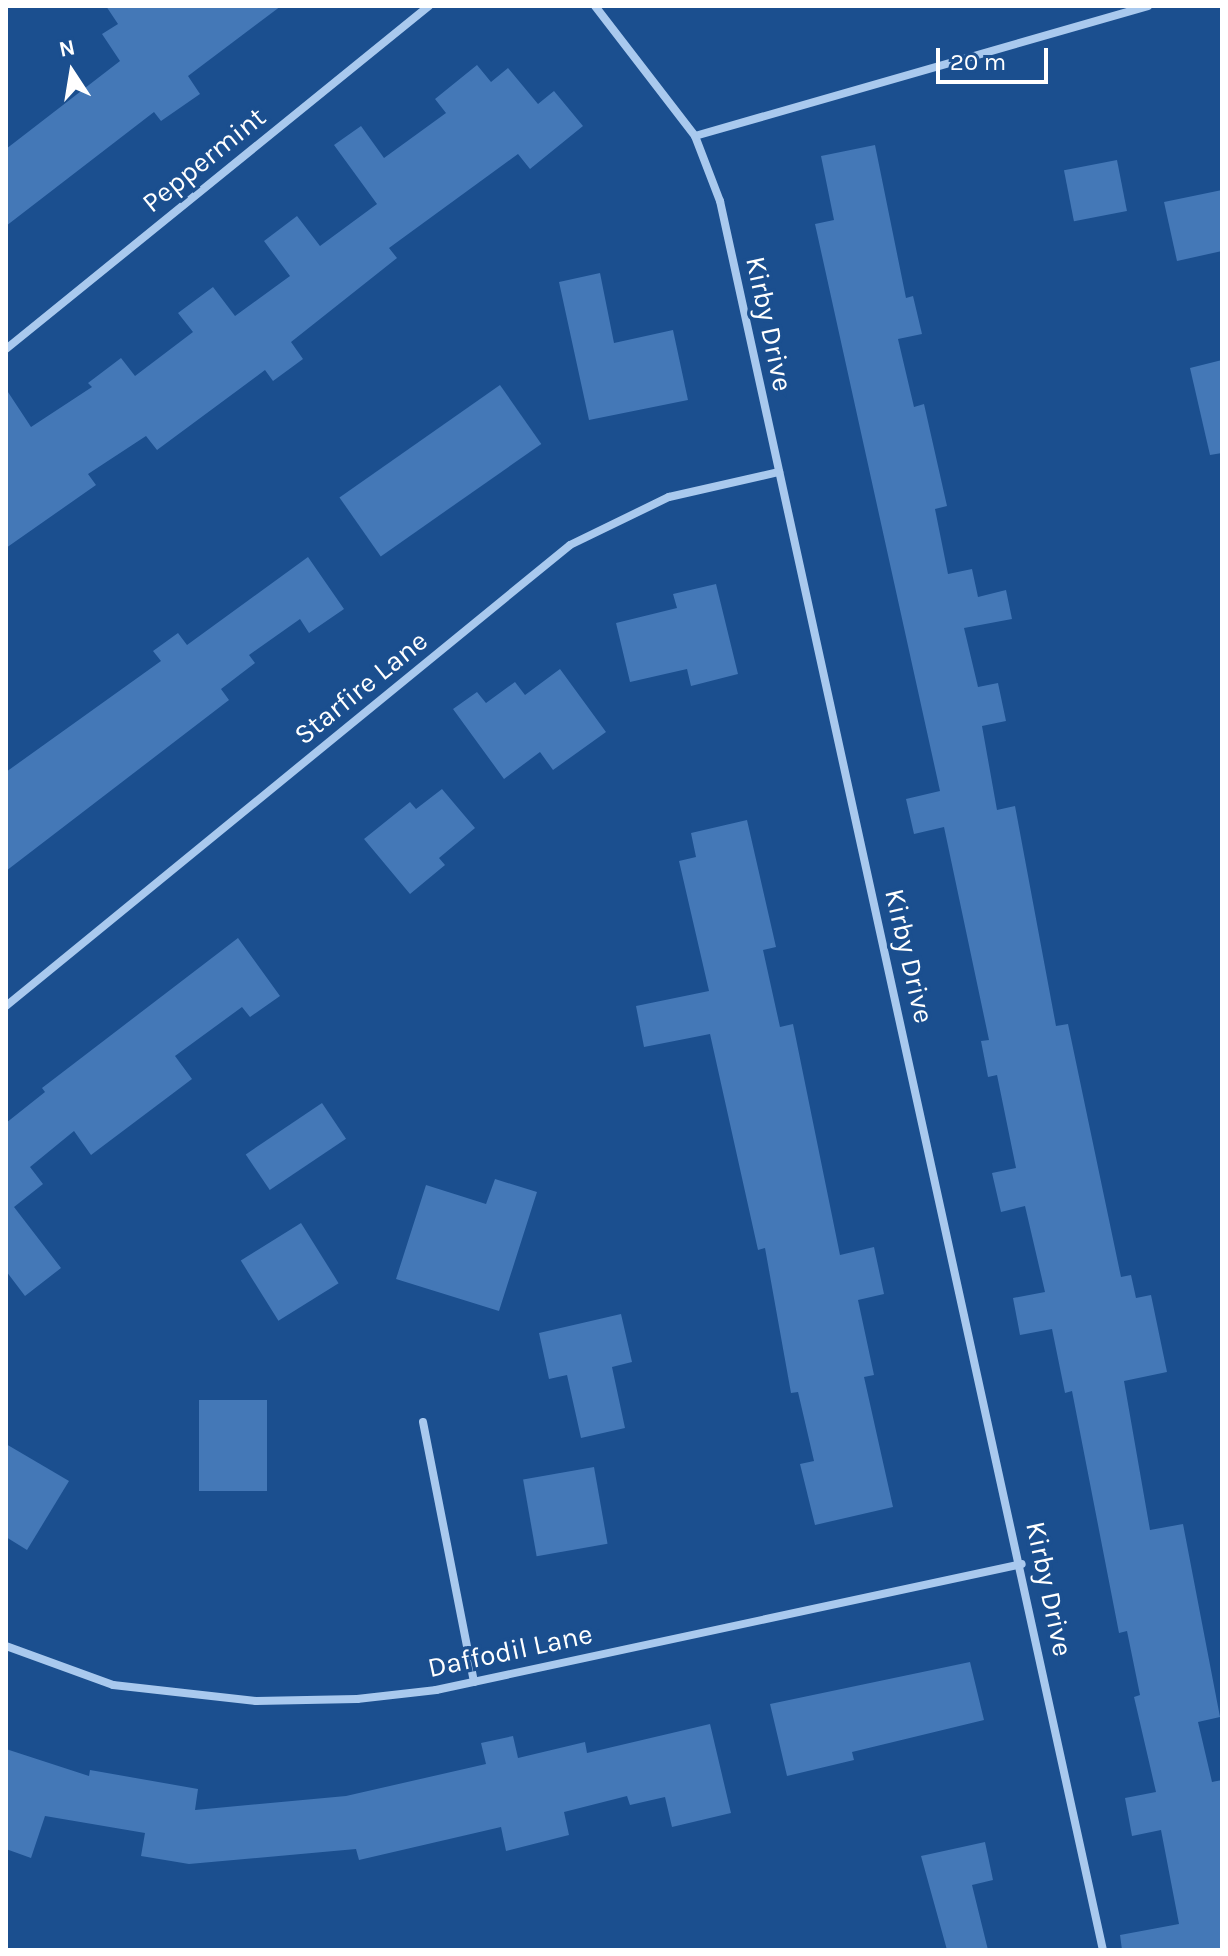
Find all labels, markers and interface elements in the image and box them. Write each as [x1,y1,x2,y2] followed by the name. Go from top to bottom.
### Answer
[32,32,112,112] north arrow
[940,32,1052,82] scale bar
[57,34,77,63] text: N
[950,48,1006,76] text: 20 m
[136,100,272,220] street label: Peppermint
[738,253,800,395] street label: Kirby Drive
[288,624,434,752] street label: Starfire Lane
[877,885,941,1027] street label: Kirby Drive
[1018,1518,1080,1660] street label: Kirby Drive
[425,1617,595,1685] street label: Daffodil Lane

